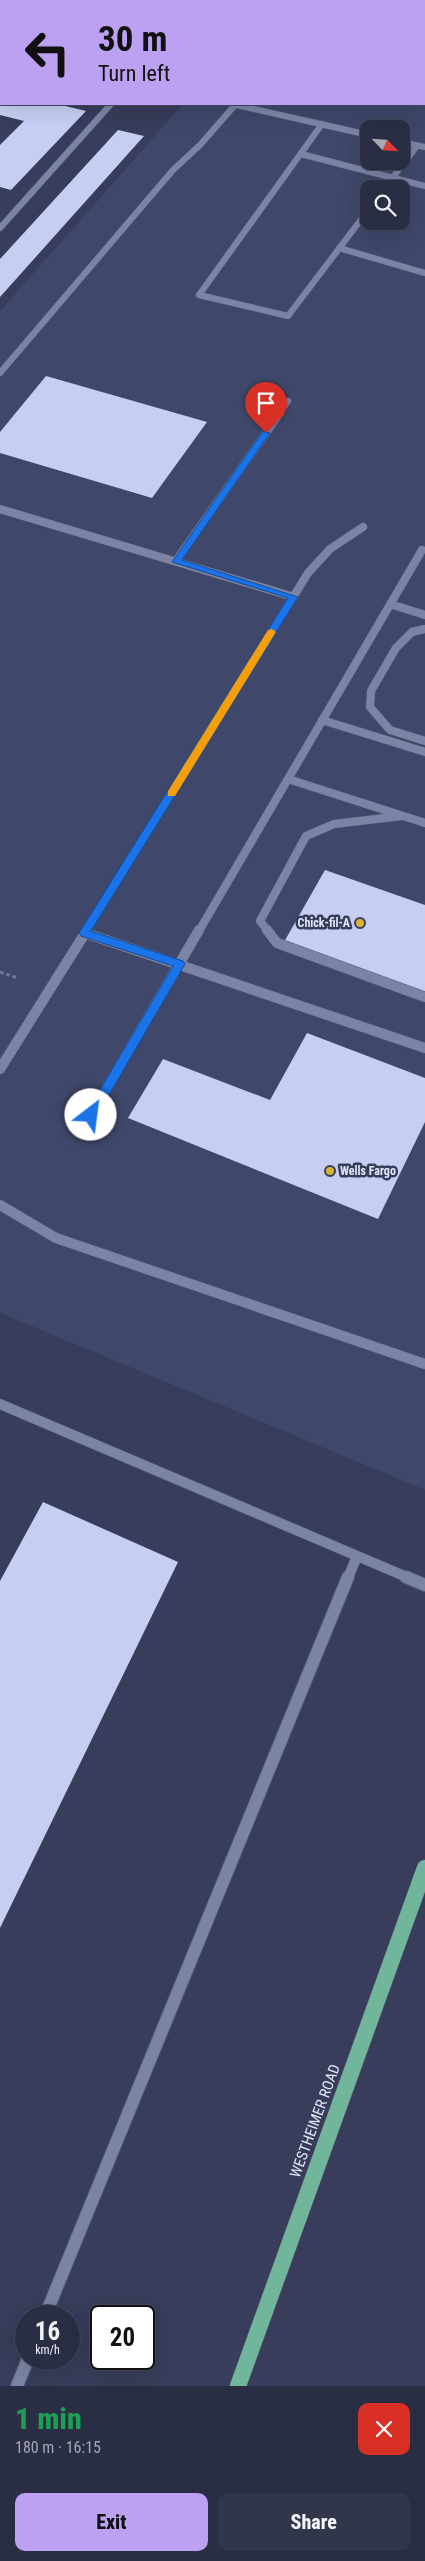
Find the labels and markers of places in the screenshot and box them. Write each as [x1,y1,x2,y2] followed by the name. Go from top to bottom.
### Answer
[245,382,287,433] pin
[298,916,351,930] place label: Chick-fil-A
[354,917,366,929] marker: Chick-fil-A
[340,1164,396,1178] place label: Wells Fargo
[324,1165,336,1177] marker: Wells Fargo

